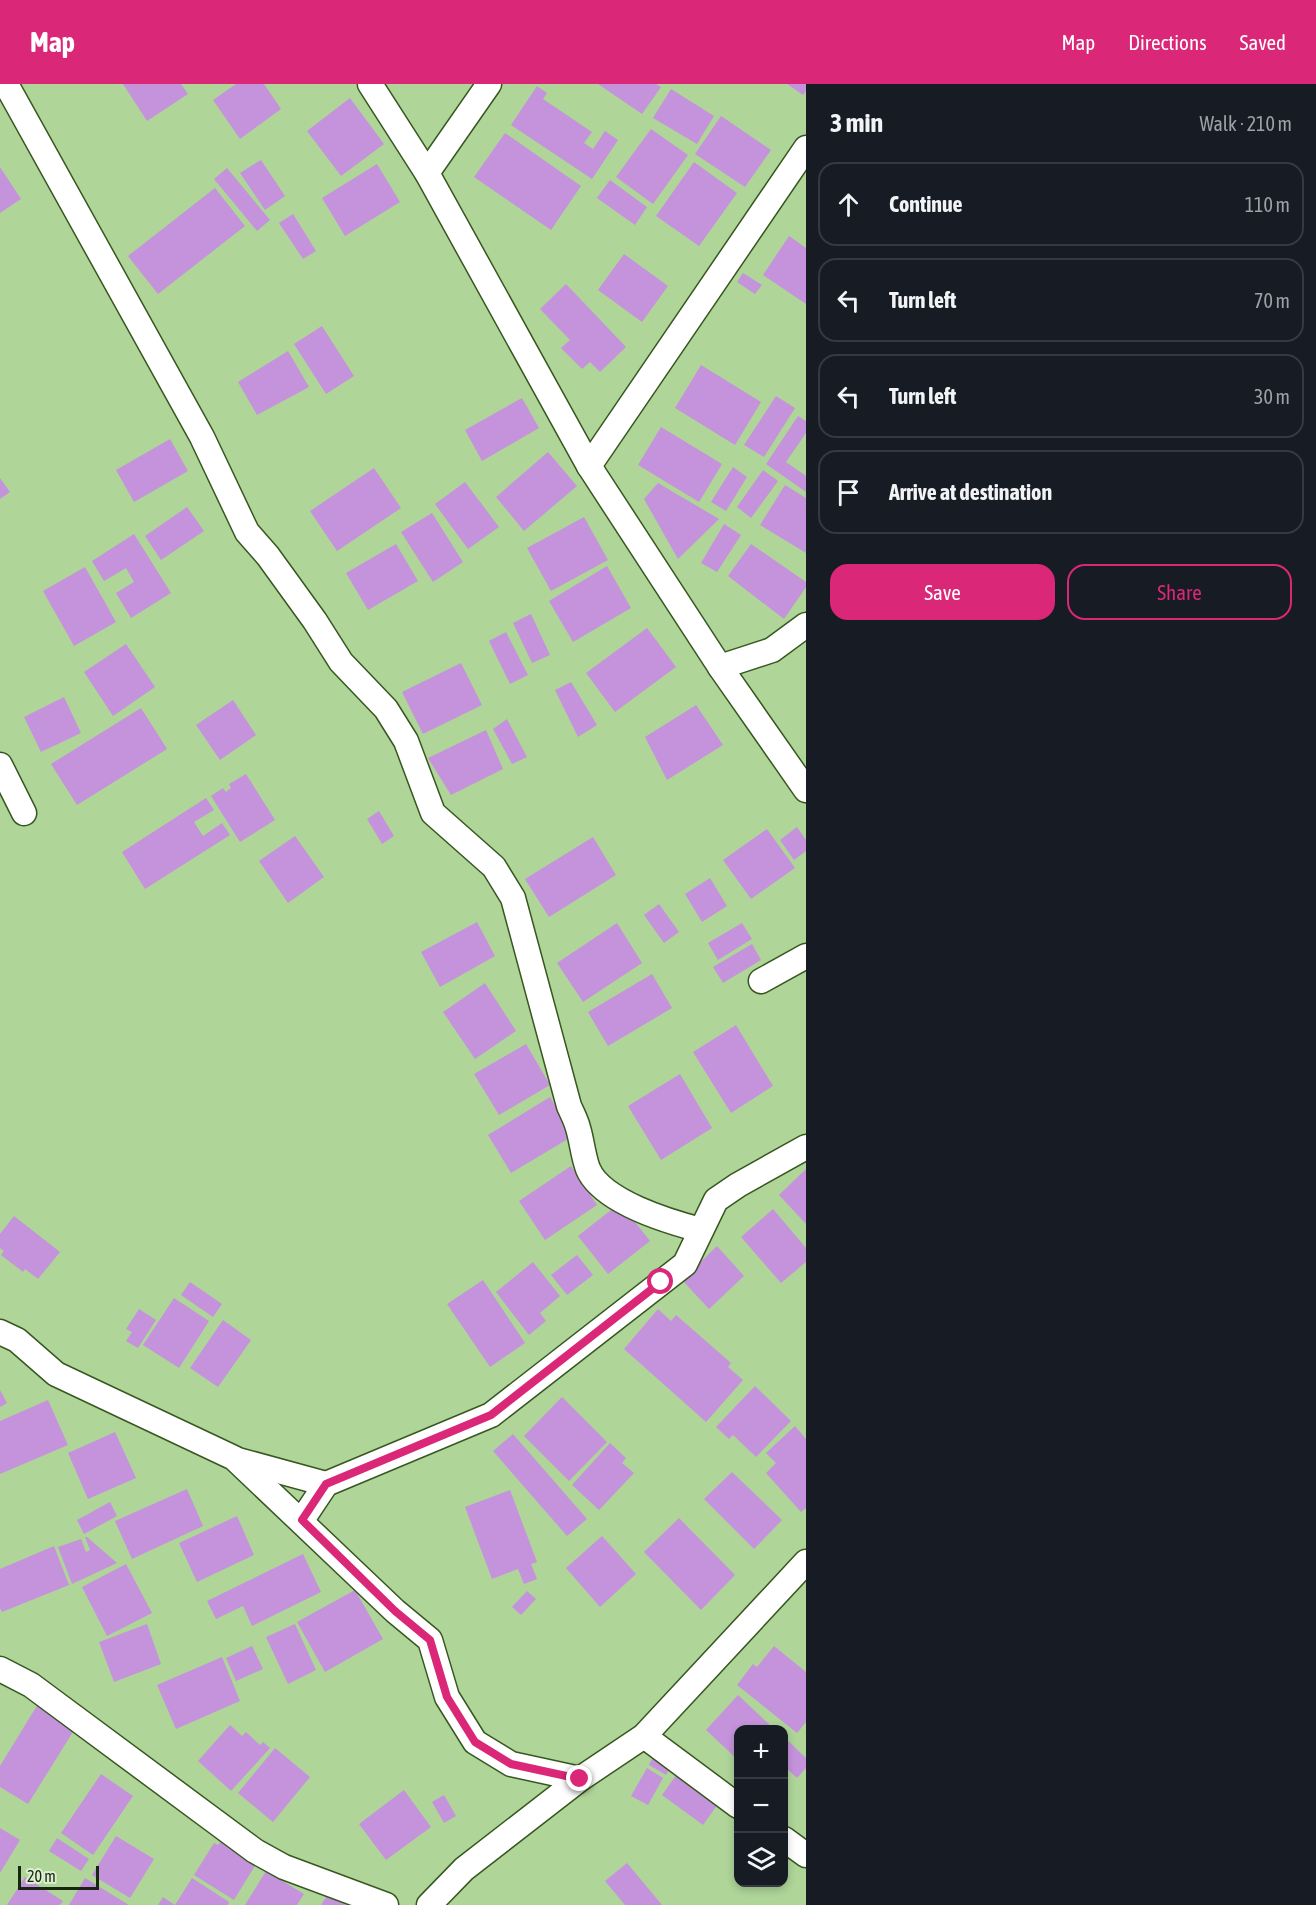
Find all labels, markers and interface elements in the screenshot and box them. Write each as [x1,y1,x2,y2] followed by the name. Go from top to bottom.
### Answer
[30,26,75,58] text: Map
[1061,30,1095,54] text: Map
[1128,30,1207,54] text: Directions
[1240,30,1286,54] text: Saved
[830,108,883,138] text: 3 min
[1200,112,1292,135] text: Walk · 210 m
[832,188,865,221] icon: ahead
[889,191,963,217] text: Continue
[1245,193,1290,216] text: 110 m
[832,284,865,317] icon: left
[889,287,956,313] text: Turn left
[1254,289,1290,312] text: 70 m
[832,380,865,413] icon: left
[889,383,956,409] text: Turn left
[1254,385,1290,408] text: 30 m
[832,476,865,509] icon: arrive
[889,479,1052,505] text: Arrive at destination
[830,564,1055,620] button: Save
[1067,564,1292,620] button: Share
[647,1268,673,1294] route start
[734,1725,788,1887] map controls
[734,1725,788,1779] button: +
[566,1765,592,1791] route end
[734,1779,788,1833] button: −
[734,1833,788,1887] button: layers
[18,1863,99,1890] scale bar
[27,1867,56,1885] text: 20 m

